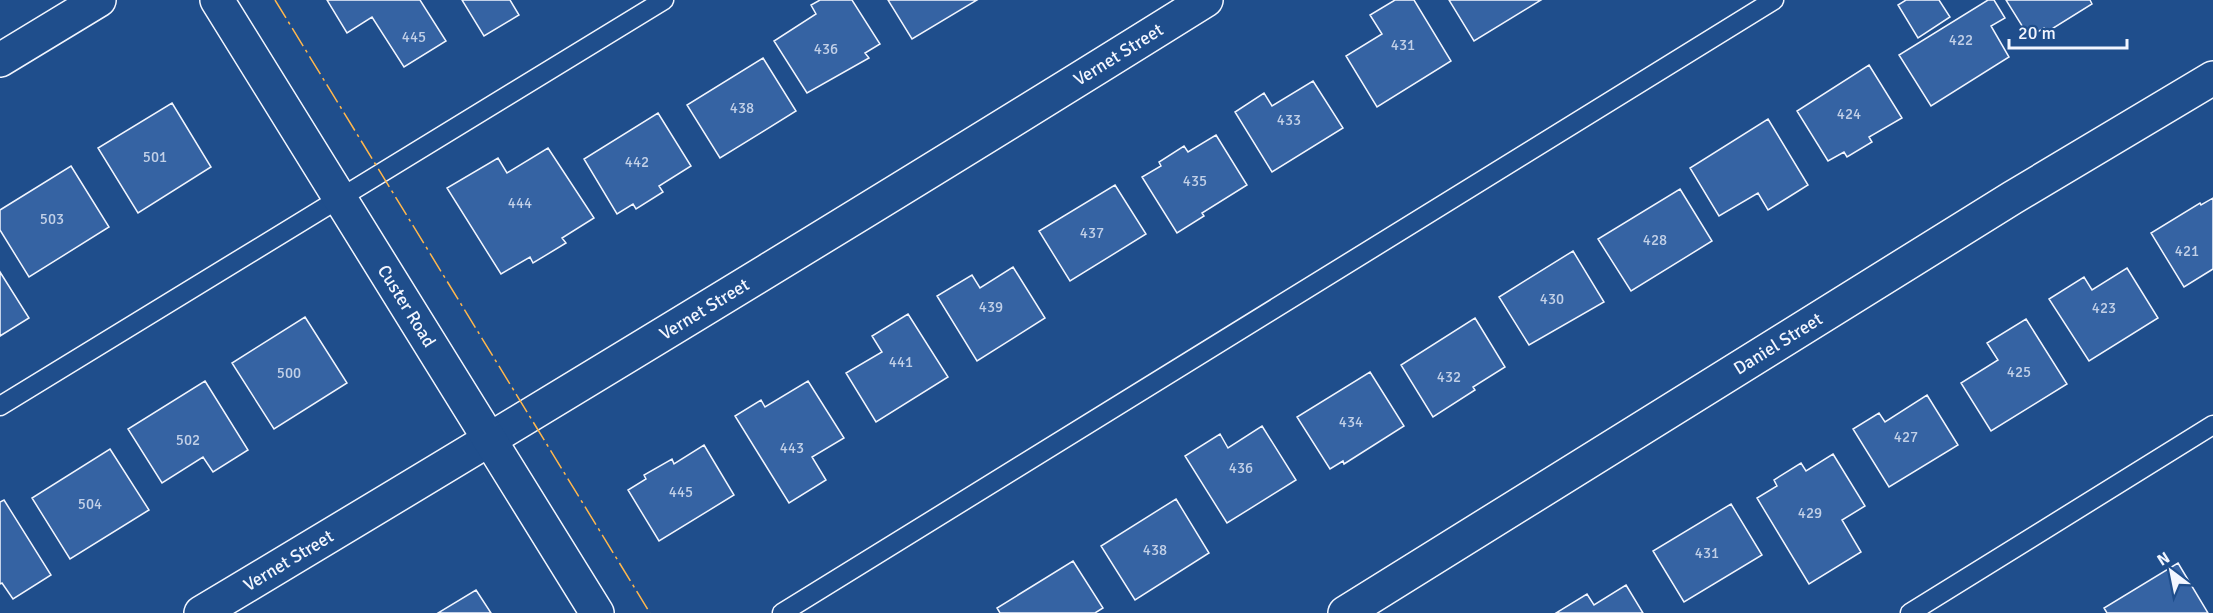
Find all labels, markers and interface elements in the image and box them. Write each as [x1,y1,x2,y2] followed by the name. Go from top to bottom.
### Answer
[2009,12,2128,50] scale bar
[1070,19,1167,91] street label: Vernet Street
[2018,22,2056,44] text: 20 m
[402,28,426,46] house number: 445
[1949,31,1973,49] house number: 422
[1391,36,1415,54] house number: 431
[814,40,838,58] house number: 436
[730,99,754,117] house number: 438
[1837,105,1861,123] house number: 424
[1277,111,1301,129] house number: 433
[143,148,167,166] house number: 501
[625,153,649,171] house number: 442
[1183,172,1207,190] house number: 435
[508,194,532,212] house number: 444
[40,210,64,228] house number: 503
[1080,224,1104,242] house number: 437
[1643,231,1667,249] house number: 428
[2175,242,2199,260] house number: 421
[373,261,440,351] street label: Custer Road
[655,273,753,345] street label: Vernet Street
[1540,290,1564,308] house number: 430
[979,298,1003,316] house number: 439
[2092,299,2116,317] house number: 423
[1730,308,1827,379] street label: Daniel Street
[889,353,913,371] house number: 441
[2007,363,2031,381] house number: 425
[277,364,301,382] house number: 500
[1437,368,1461,386] house number: 432
[1339,413,1363,431] house number: 434
[1894,428,1918,446] house number: 427
[176,431,200,449] house number: 502
[780,439,804,457] house number: 443
[1229,459,1253,477] house number: 436
[669,483,693,501] house number: 445
[78,495,102,513] house number: 504
[1798,504,1822,522] house number: 429
[239,525,338,596] street label: Vernet Street
[1143,541,1167,559] house number: 438
[2141,541,2201,601] north arrow
[1695,544,1719,562] house number: 431
[2154,548,2174,571] text: N

